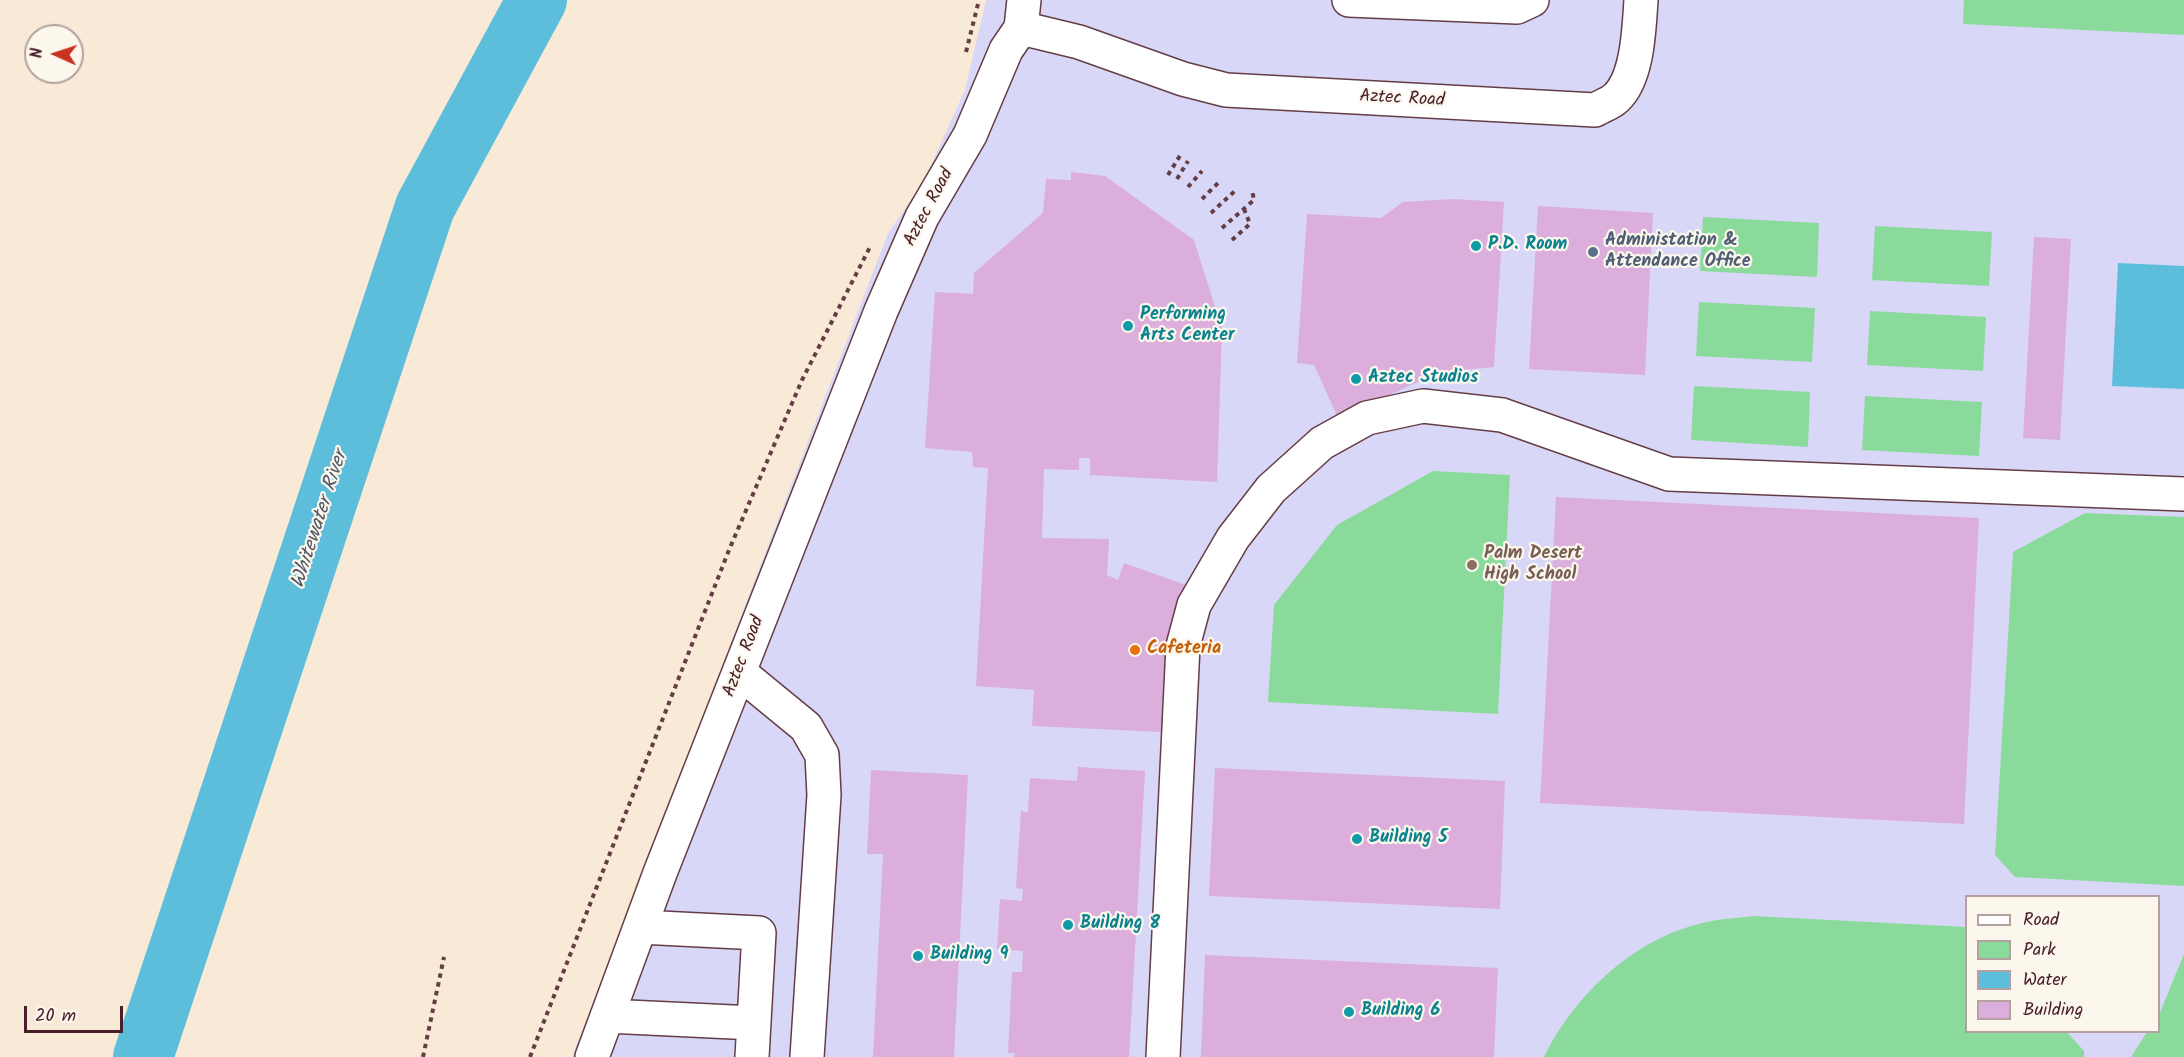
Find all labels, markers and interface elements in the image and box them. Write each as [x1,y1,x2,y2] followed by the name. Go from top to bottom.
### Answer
[24,24,84,84] north arrow
[25,47,50,59] text: N
[1359,87,1445,113] street label: Aztec Road
[900,165,960,251] street label: Aztec Road
[1605,231,1751,274] place label: Administation & Attendance Office
[1488,235,1567,257] place label: P.D. Room
[1469,239,1483,253] marker: P.D. Room
[1586,245,1600,259] marker: Administation & Attendance Office
[1140,305,1235,348] place label: Performing Arts Center
[1121,319,1135,333] marker: Performing Arts Center
[1368,368,1478,390] place label: Aztec Studios
[1349,372,1363,386] marker: Aztec Studios
[288,448,354,592] water label: Whitewater River
[1484,544,1582,586] place label: Palm Desert High School
[1465,558,1479,572] marker: Palm Desert High School
[720,613,770,701] street label: Aztec Road
[1147,639,1221,661] place label: Cafeteria
[1128,643,1142,657] marker: Cafeteria
[1369,828,1447,850] place label: Building 5
[1350,832,1364,846] marker: Building 5
[1965,895,2160,1033] legend
[2023,906,2059,935] text: Road
[1080,914,1160,936] place label: Building 8
[1061,918,1075,932] marker: Building 8
[2023,936,2056,965] text: Park
[930,945,1008,967] place label: Building 9
[911,949,925,963] marker: Building 9
[2023,966,2067,995] text: Water
[27,994,126,1032] scale bar
[2023,996,2083,1025] text: Building
[1361,1001,1440,1023] place label: Building 6
[35,1002,76,1031] text: 20 m
[1342,1005,1356,1019] marker: Building 6

